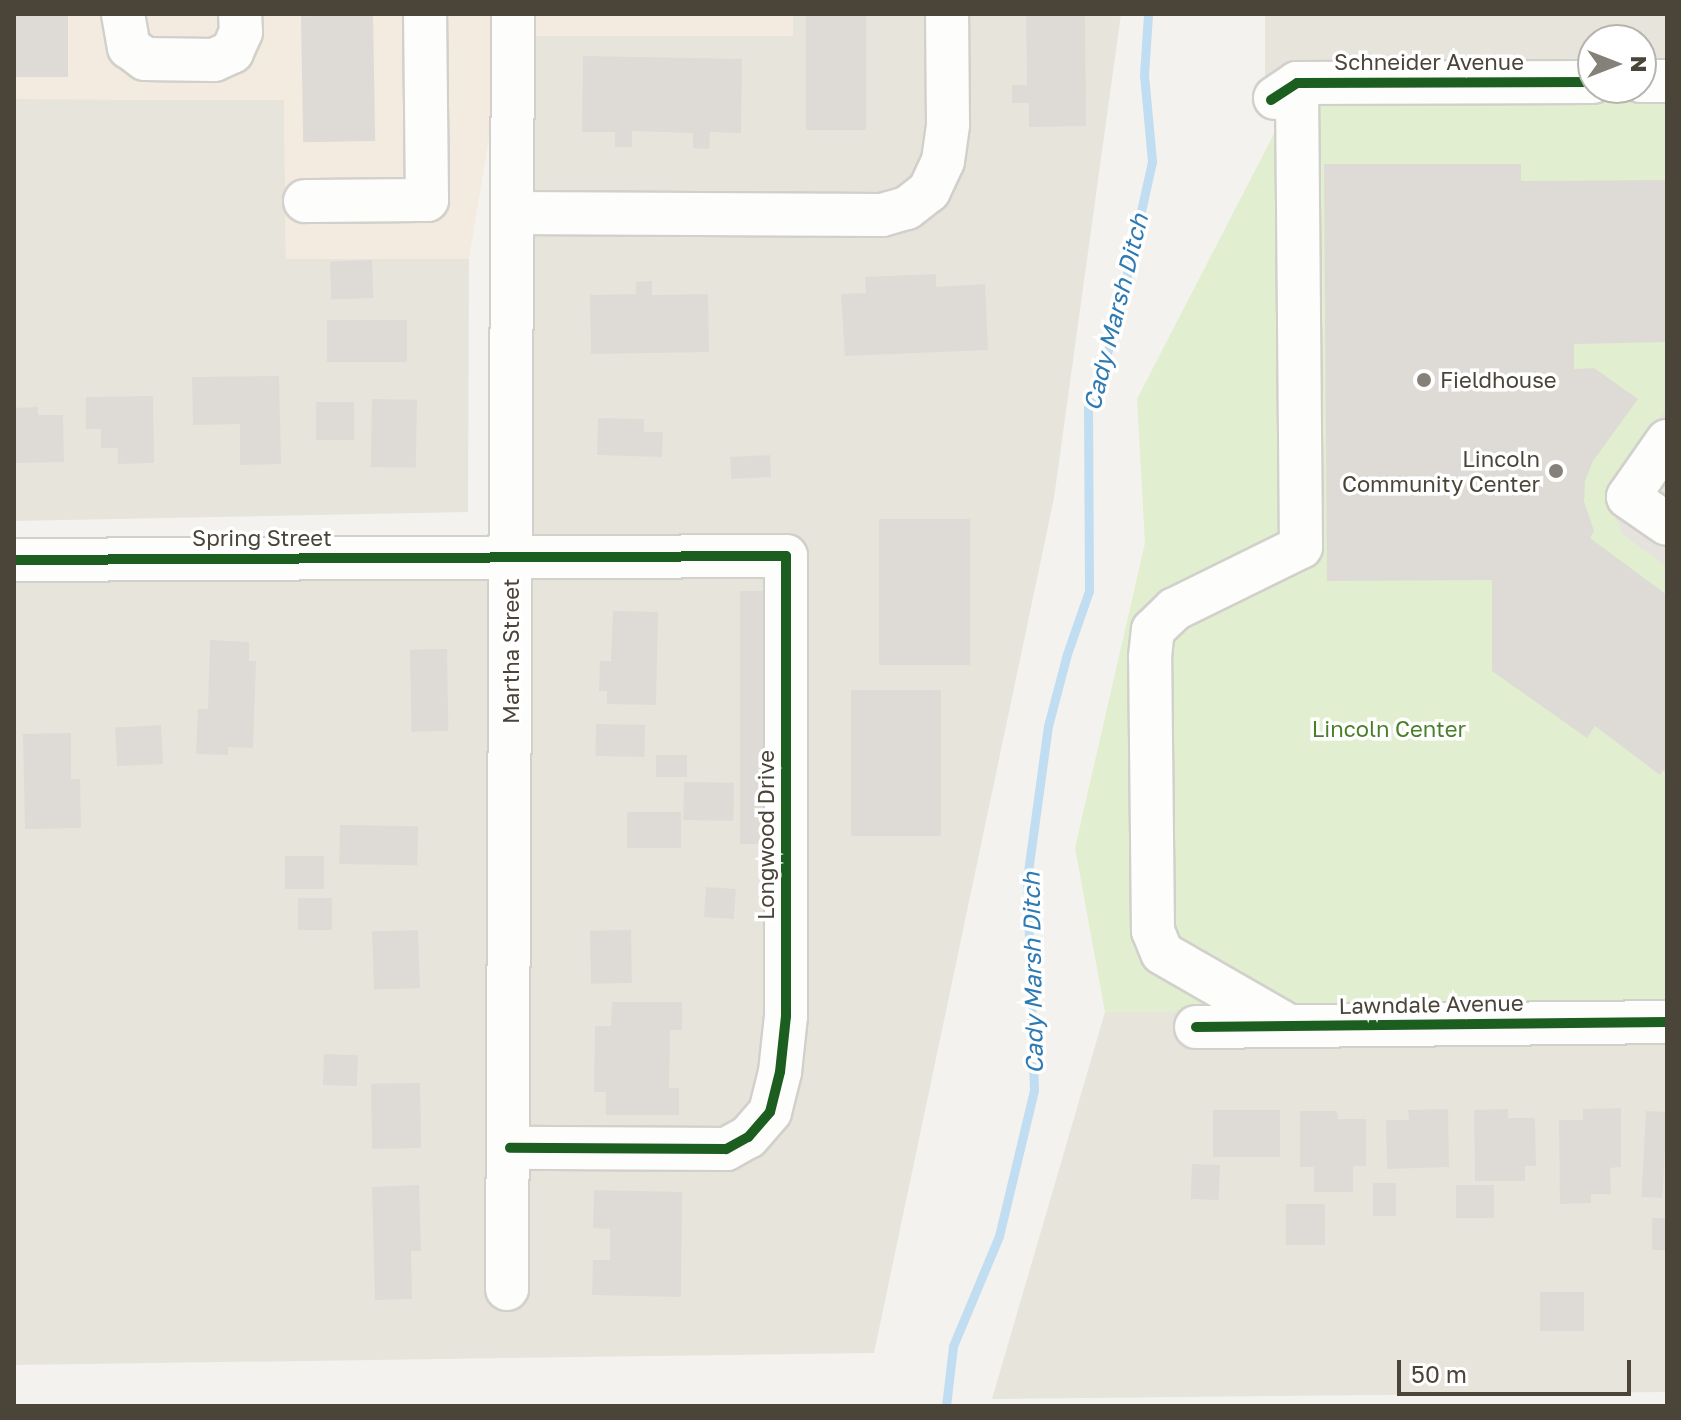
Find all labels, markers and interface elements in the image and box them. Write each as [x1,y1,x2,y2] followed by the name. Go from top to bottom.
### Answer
[1577,24,1657,104] north arrow
[1334,49,1524,75] street label: Schneider Avenue
[1626,56,1653,72] text: N
[1077,211,1153,413] water label: Cady Marsh Ditch
[1440,367,1557,393] place label: Fieldhouse
[1415,371,1433,389] marker: Fieldhouse
[1342,445,1540,496] place label: Lincoln Community Center
[1547,462,1565,480] marker: Lincoln Community Center
[192,525,332,551] street label: Spring Street
[498,578,524,724] street label: Martha Street
[1312,716,1466,742] park label: Lincoln Center
[753,750,779,920] street label: Longwood Drive
[1016,872,1048,1074] water label: Cady Marsh Ditch
[1338,989,1524,1019] street label: Lawndale Avenue
[1401,1344,1635,1394] scale bar
[1411,1359,1467,1388] text: 50 m

